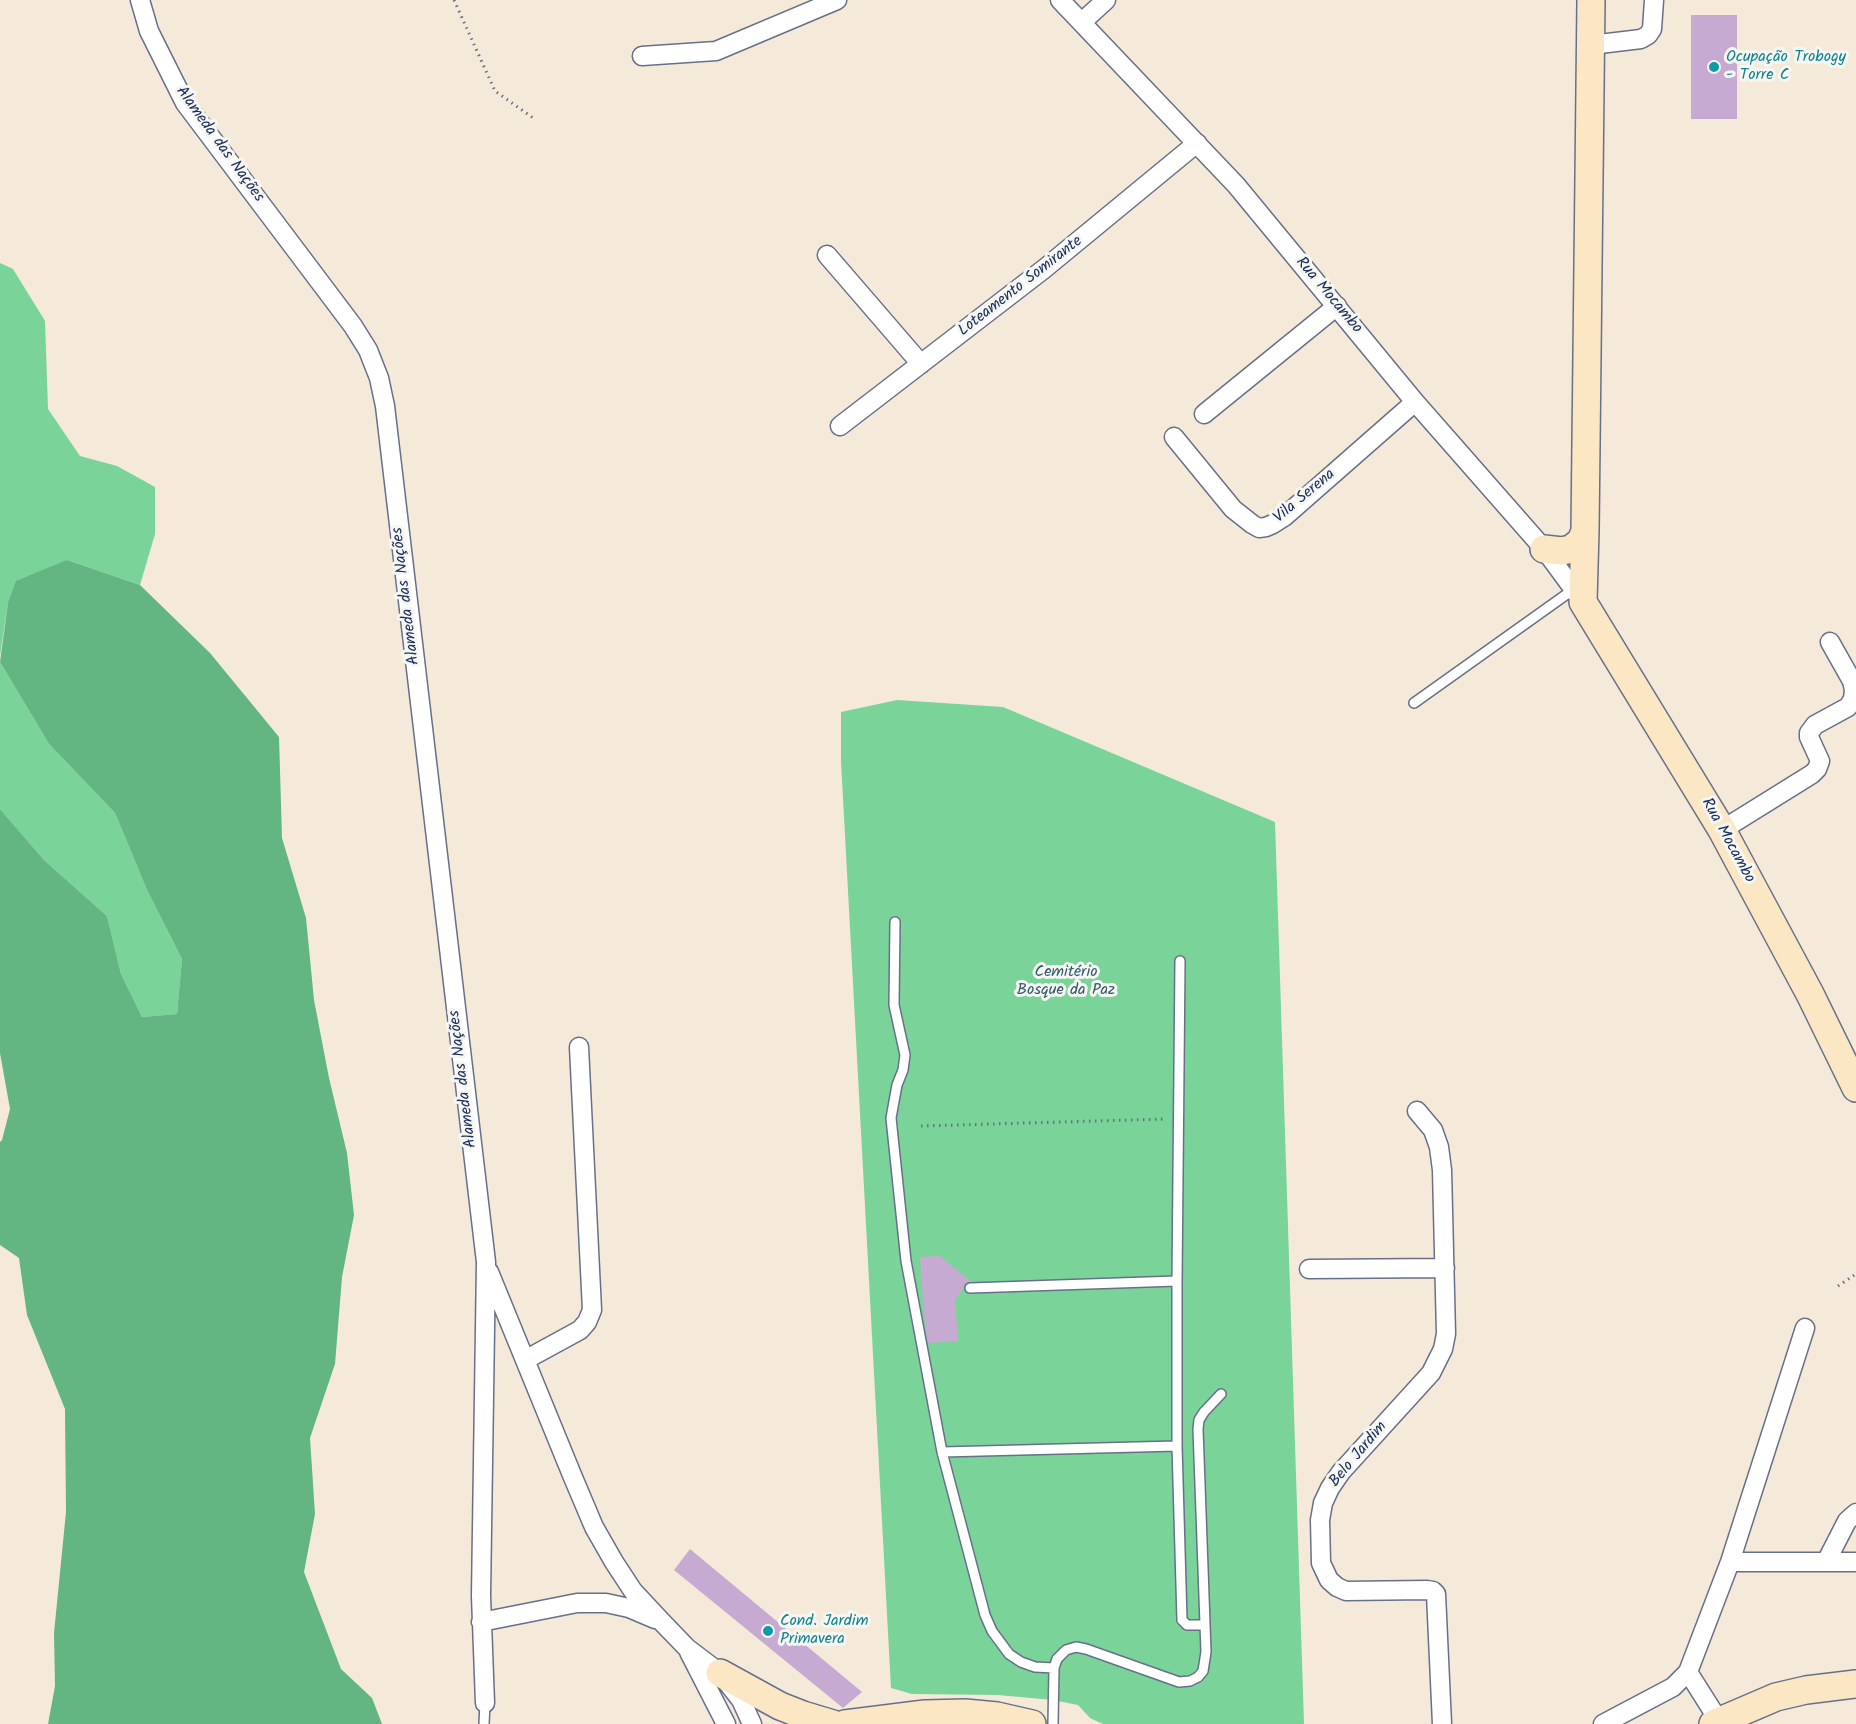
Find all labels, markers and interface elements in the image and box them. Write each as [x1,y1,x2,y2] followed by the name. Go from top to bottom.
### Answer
[1726,48,1846,86] place label: Ocupação Trobogy - Torre C
[1707,60,1721,74] marker: Ocupação Trobogy - Torre C
[171,83,267,207] street label: Alameda das Nações
[955,233,1087,341] street label: Loteamento Somirante
[1290,254,1366,338] street label: Rua Mocambo
[1270,466,1340,528] street label: Vila Serena
[389,526,425,666] street label: Alameda das Nações
[1696,795,1758,887] street label: Rua Mocambo
[1017,963,1115,1001] park label: Cemitério Bosque da Paz
[446,1009,482,1149] street label: Alameda das Nações
[1326,1418,1392,1492] street label: Belo Jardim
[780,1612,868,1650] place label: Cond. Jardim Primavera
[761,1624,775,1638] marker: Cond. Jardim Primavera

